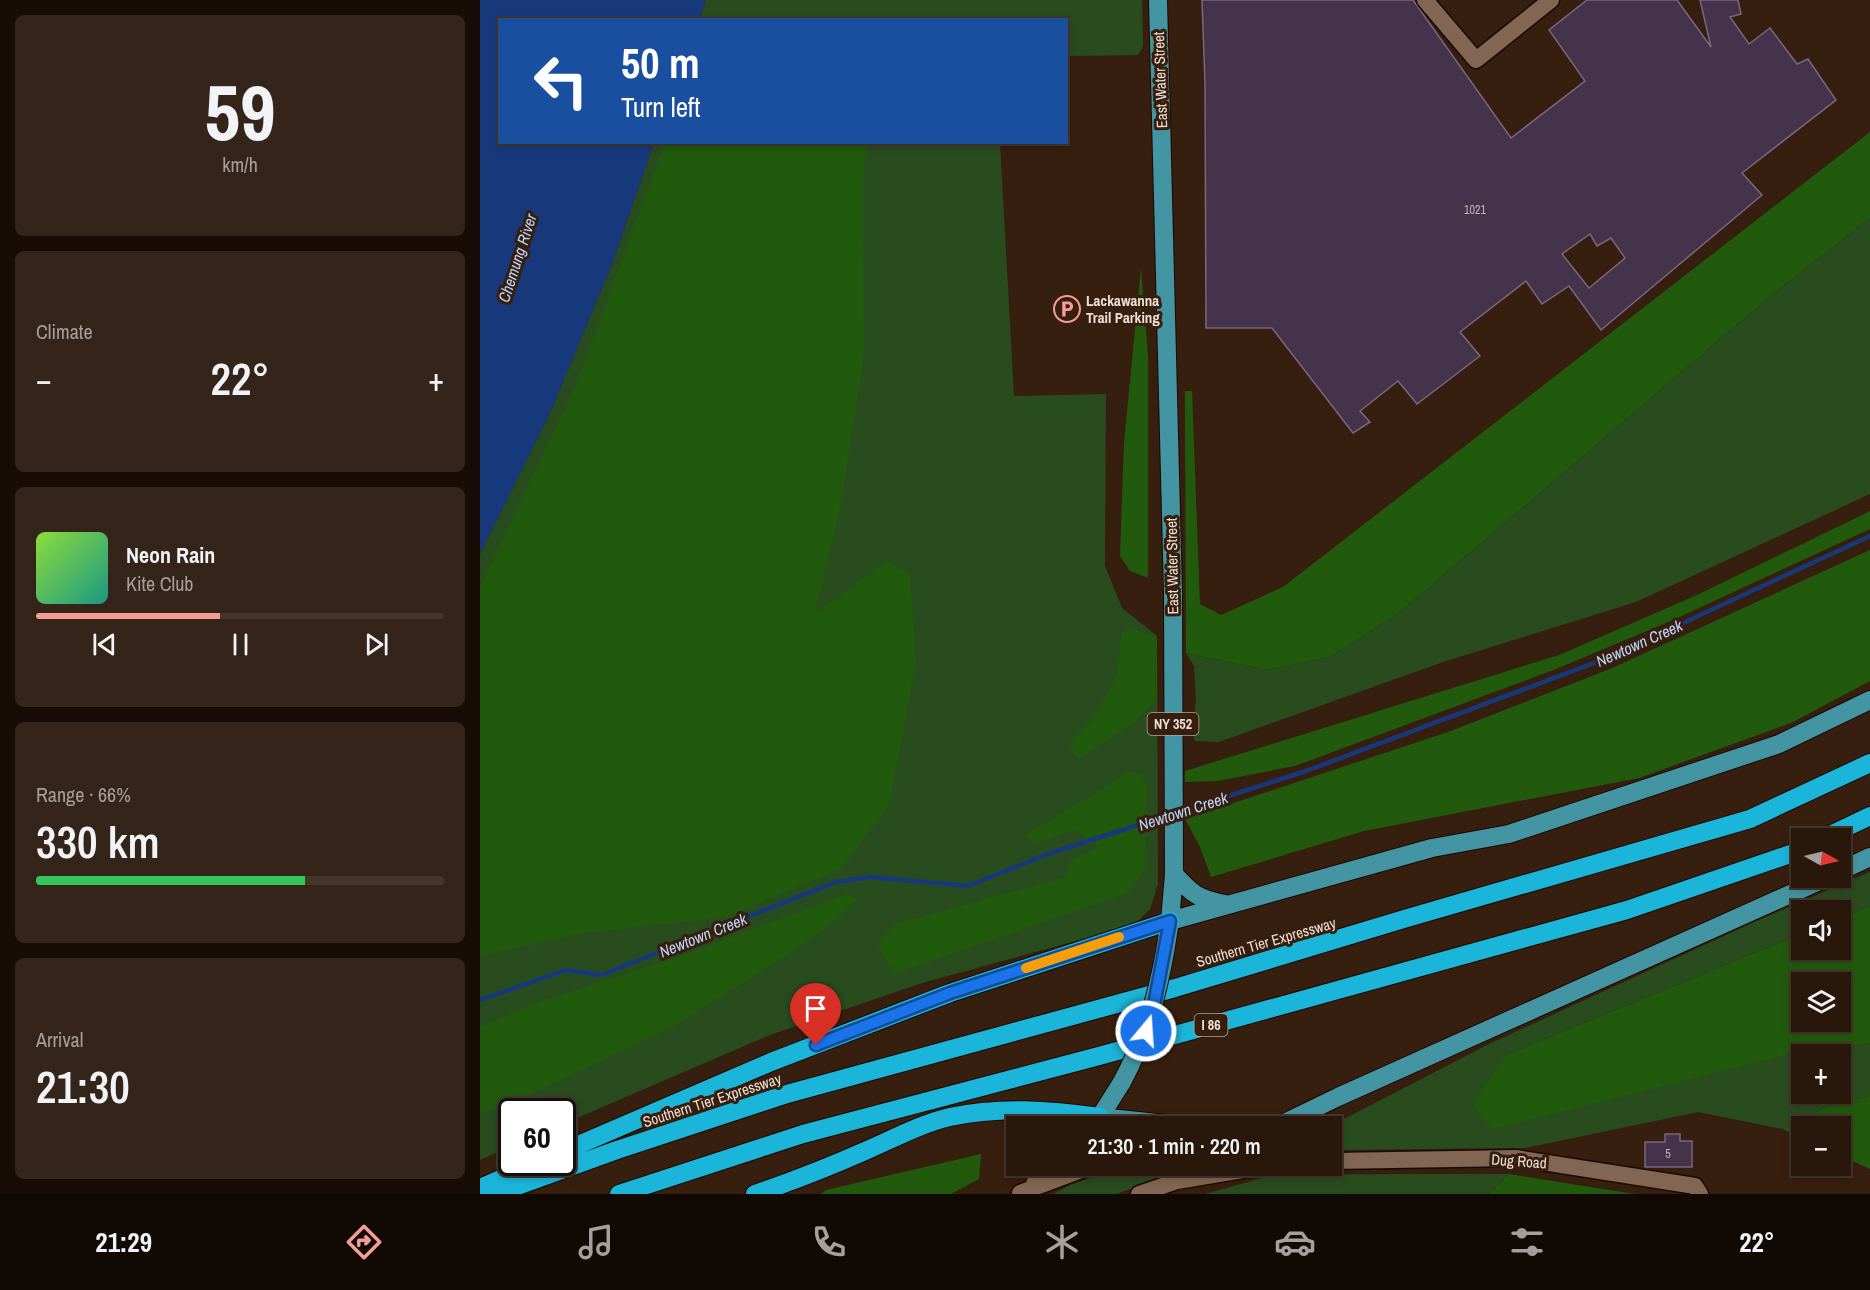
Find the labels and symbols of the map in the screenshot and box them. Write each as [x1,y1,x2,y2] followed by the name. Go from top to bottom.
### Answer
[1148,31,1172,129] street label: East Water Street
[1464,202,1486,218] house number: 1021
[492,210,542,305] water label: Chemung River
[1086,290,1160,328] place label: Lackawanna Trail Parking
[1052,294,1082,324] parking icon: Lackawanna Trail Parking
[1161,517,1183,614] street label: East Water Street
[1592,614,1686,672] water label: Newtown Creek
[1148,713,1198,735] road number: NY 352
[1136,786,1231,836] water label: Newtown Creek
[1791,828,1851,888] north arrow
[656,907,750,963] water label: Newtown Creek
[1194,912,1339,972] street label: Southern Tier Expressway
[790,983,841,1045] pin
[1114,999,1178,1063] position arrow
[1194,1014,1228,1036] road number: I 86
[640,1067,785,1132] street label: Southern Tier Expressway
[498,1098,576,1176] speed limit sign: 60
[1665,1146,1671,1162] house number: 5
[1491,1149,1547,1173] street label: Dug Road

